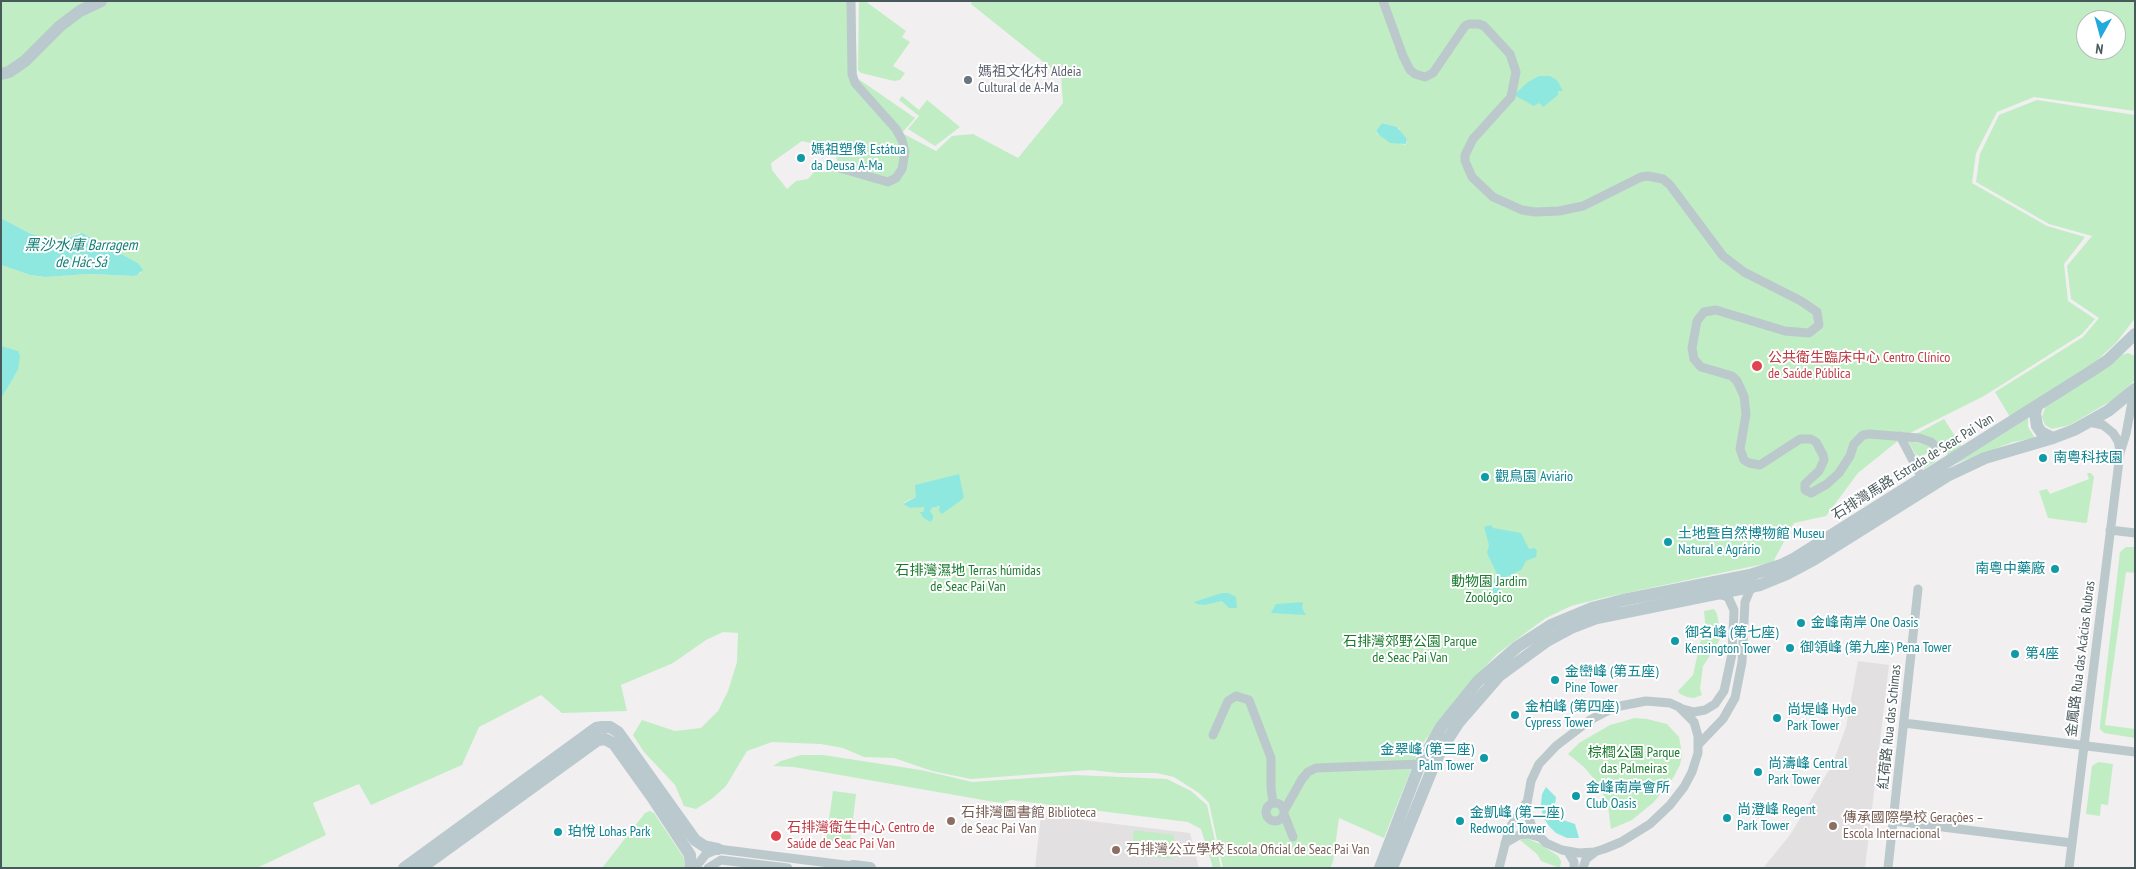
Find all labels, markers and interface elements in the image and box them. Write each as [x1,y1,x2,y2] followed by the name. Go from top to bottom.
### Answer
[2076,10,2126,60] north arrow
[2094,40,2104,58] text: N
[978,64,1081,96] place label: 媽祖文化村 Aldeia Cultural de A-Ma
[962,74,974,86] marker: 媽祖文化村 Aldeia Cultural de A-Ma
[811,142,906,174] place label: 媽祖塑像 Estátua da Deusa A-Ma
[795,152,807,164] marker: 媽祖塑像 Estátua da Deusa A-Ma
[25,237,137,272] water label: 黑沙水庫 Barragem de Hác-Sá
[1768,350,1950,382] place label: 公共衛生臨床中心 Centro Clínico de Saúde Pública
[1750,359,1764,373] marker: 公共衛生臨床中心 Centro Clínico de Saúde Pública
[1829,410,1997,524] street label: 石排灣馬路 Estrada de Seac Pai Van
[2053,450,2123,466] place label: 南粵科技園
[2037,452,2049,464] marker: 南粵科技園
[1495,469,1573,485] place label: 觀鳥園 Aviário
[1479,471,1491,483] marker: 觀鳥園 Aviário
[1678,526,1825,558] place label: 土地暨自然博物館 Museu Natural e Agrário
[1662,536,1674,548] marker: 土地暨自然博物館 Museu Natural e Agrário
[1975,561,2045,577] place label: 南粵中藥廠
[895,563,1041,596] park label: 石排灣濕地 Terras húmidas de Seac Pai Van
[2049,563,2061,575] marker: 南粵中藥廠
[1451,574,1527,606] park label: 動物園 Jardim Zoológico
[2063,580,2099,738] street label: 金鳳路 Rua das Acácias Rubras
[1811,615,1918,631] place label: 金峰南岸 One Oasis
[1795,617,1807,629] marker: 金峰南岸 One Oasis
[1685,625,1778,658] place label: 御名峰 (第七座) Kensington Tower
[1343,634,1477,666] park label: 石排灣郊野公園 Parque de Seac Pai Van
[1669,635,1681,647] marker: 御名峰 (第七座) Kensington Tower
[1800,640,1951,656] place label: 御領峰 (第九座) Pena Tower
[1784,642,1796,654] marker: 御領峰 (第九座) Pena Tower
[2025,646,2059,662] place label: 第4座
[2009,648,2021,660] marker: 第4座
[1565,664,1658,696] place label: 金巒峰 (第五座) Pine Tower
[1875,664,1905,790] street label: 紅荷路 Rua das Schimas
[1549,674,1561,686] marker: 金巒峰 (第五座) Pine Tower
[1525,699,1618,732] place label: 金柏峰 (第四座) Cypress Tower
[1787,702,1857,734] place label: 尚堤峰 Hyde Park Tower
[1509,709,1521,721] marker: 金柏峰 (第四座) Cypress Tower
[1771,712,1783,724] marker: 尚堤峰 Hyde Park Tower
[1381,742,1474,774] place label: 金翠峰 (第三座) Palm Tower
[1588,745,1680,778] park label: 棕櫚公園 Parque das Palmeiras
[1478,752,1490,764] marker: 金翠峰 (第三座) Palm Tower
[1768,756,1847,789] place label: 尚濤峰 Central Park Tower
[1752,766,1764,778] marker: 尚濤峰 Central Park Tower
[1586,780,1670,812] place label: 金峰南岸會所 Club Oasis
[1570,790,1582,802] marker: 金峰南岸會所 Club Oasis
[1737,802,1816,834] place label: 尚澄峰 Regent Park Tower
[961,805,1096,838] place label: 石排灣圖書館 Biblioteca de Seac Pai Van
[1470,805,1563,838] place label: 金凱峰 (第二座) Redwood Tower
[1843,810,1984,842] place label: 傳承國際學校 Gerações – Escola Internacional
[1721,812,1733,824] marker: 尚澄峰 Regent Park Tower
[945,815,957,827] marker: 石排灣圖書館 Biblioteca de Seac Pai Van
[1454,815,1466,827] marker: 金凱峰 (第二座) Redwood Tower
[787,820,934,852] place label: 石排灣衛生中心 Centro de Saúde de Seac Pai Van
[1827,820,1839,832] marker: 傳承國際學校 Gerações – Escola Internacional
[568,824,650,840] place label: 珀悅 Lohas Park
[552,826,564,838] marker: 珀悅 Lohas Park
[769,829,783,843] marker: 石排灣衛生中心 Centro de Saúde de Seac Pai Van
[1126,842,1369,858] place label: 石排灣公立學校 Escola Oficial de Seac Pai Van
[1110,844,1122,856] marker: 石排灣公立學校 Escola Oficial de Seac Pai Van

